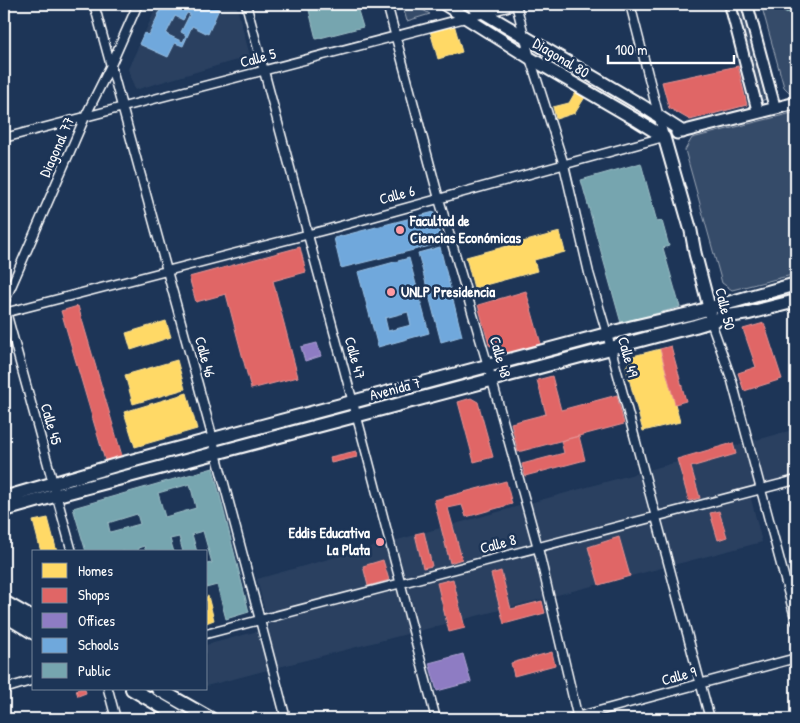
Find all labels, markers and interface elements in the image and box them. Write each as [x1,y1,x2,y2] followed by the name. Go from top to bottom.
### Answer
[608,32,734,64] scale bar
[529,33,594,83] street label: Diagonal 80
[615,39,648,60] text: 100 m
[238,43,279,72] street label: Calle 5
[34,113,79,180] street label: Diagonal 77
[377,180,417,209] street label: Calle 6
[409,210,521,248] place label: Facultad de Ciencias Económicas
[394,224,406,236] marker: Facultad de Ciencias Económicas
[401,281,495,302] place label: UNLP Presidencia
[710,285,741,333] street label: Calle 50
[385,286,397,298] marker: UNLP Presidencia
[190,334,221,380] street label: Calle 46
[340,334,371,381] street label: Calle 47
[485,334,516,380] street label: Calle 48
[613,334,644,380] street label: Calle 49
[367,372,423,405] street label: Avenida 7
[36,401,68,448] street label: Calle 45
[289,522,370,560] place label: Eddis Educativa La Plata
[478,529,518,558] street label: Calle 8
[374,536,386,548] marker: Eddis Educativa La Plata
[32,550,208,690] legend
[78,560,113,581] text: Homes
[78,584,110,605] text: Shops
[78,610,115,631] text: Offices
[78,634,119,655] text: Schools
[78,660,111,681] text: Public
[659,661,699,690] street label: Calle 9

